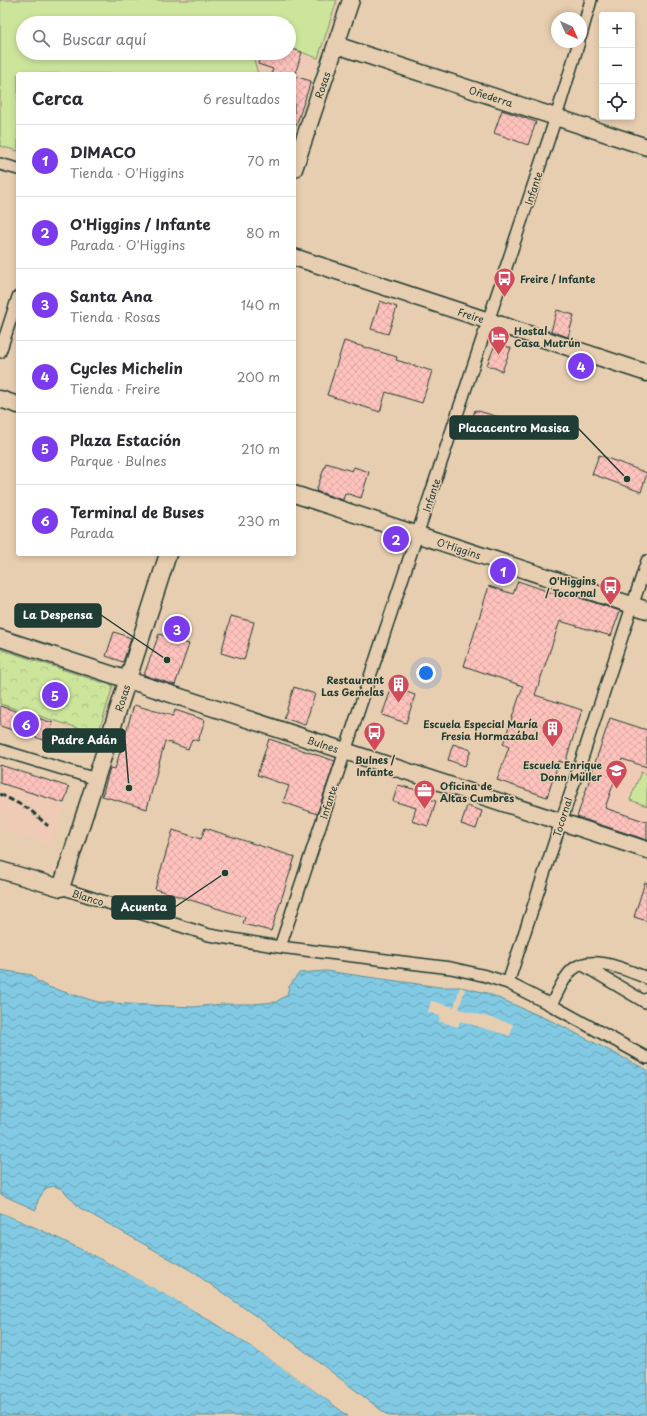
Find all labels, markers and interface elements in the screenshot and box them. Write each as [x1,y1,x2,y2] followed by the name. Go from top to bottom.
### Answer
[551,12,587,48] north arrow
[599,12,635,120] map controls
[599,12,635,48] button: +
[16,16,296,60] search box
[30,27,52,49] icon: search
[62,27,146,50] text: Buscar aquí
[599,48,635,84] button: −
[310,69,334,100] street label: Rosas
[467,82,516,110] street label: Oñederra
[599,84,635,120] button: locate
[32,85,83,111] text: Cerca
[203,89,280,108] text: 6 resultados
[70,140,136,163] text: DIMACO
[42,151,48,170] text: 1
[247,151,280,170] text: 70 m
[70,163,184,182] text: Tienda · O'Higgins
[521,169,546,207] street label: Infante
[70,212,211,235] text: O'Higgins / Infante
[40,223,50,242] text: 2
[246,223,280,242] text: 80 m
[70,235,185,254] text: Parada · O'Higgins
[491,265,517,298] bus stop icon: Freire / Infante
[520,271,596,286] place label: Freire / Infante
[70,284,153,307] text: Santa Ana
[41,295,49,314] text: 3
[241,295,280,314] text: 140 m
[456,304,486,326] street label: Freire
[70,307,160,326] text: Tienda · Rosas
[486,323,512,356] hotel icon: Hostal Casa Mutrún
[514,323,580,350] place label: Hostal Casa Mutrún
[568,351,594,381] pin: 4
[70,356,183,379] text: Cycles Michelin
[41,367,49,386] text: 4
[237,367,280,386] text: 200 m
[70,379,160,398] text: Tienda · Freire
[450,416,578,439] callout: Placacentro Masisa
[458,419,570,436] text: Placacentro Masisa
[70,428,181,451] text: Plaza Estación
[41,439,49,458] text: 5
[241,439,280,458] text: 210 m
[70,451,166,470] text: Parque · Bulnes
[419,476,444,514] street label: Infante
[70,500,204,523] text: Terminal de Buses
[40,511,50,530] text: 6
[238,511,280,530] text: 230 m
[70,523,114,542] text: Parada
[383,524,409,554] pin: 2
[435,534,483,562] street label: O'Higgins
[490,556,516,586] pin: 1
[544,573,596,600] place label: O'Higgins / Tocornal
[598,573,624,606] bus stop icon: O'Higgins / Tocornal
[15,604,101,627] callout: La Despensa
[23,606,93,623] text: La Despensa
[164,614,190,644] pin: 3
[416,663,436,683] your location
[321,672,384,699] place label: Restaurant Las Gemelas
[386,672,412,705] building icon: Restaurant Las Gemelas
[42,680,68,710] pin: 5
[111,682,134,713] street label: Rosas
[13,709,39,739] pin: 6
[423,716,538,743] place label: Escuela Especial María Fresia Hormazábal
[540,716,566,749] building icon: Escuela Especial María Fresia Hormazábal
[362,720,388,753] bus stop icon: Bulnes / Infante
[43,729,125,752] callout: Padre Adán
[51,731,117,748] text: Padre Adán
[305,732,341,756] street label: Bulnes
[355,752,396,779] place label: Bulnes / Infante
[523,757,603,784] place label: Escuela Enrique Donn Müller
[604,757,630,790] school or university icon: Escuela Enrique Donn Müller
[411,778,437,811] office icon: Oficina de Altas Cumbres
[440,778,514,805] place label: Oficina de Altas Cumbres
[316,783,341,821] street label: Infante
[549,795,576,839] street label: Tocornal
[70,885,106,909] street label: Blanco
[112,896,175,919] callout: Acuenta
[121,898,168,915] text: Acuenta

